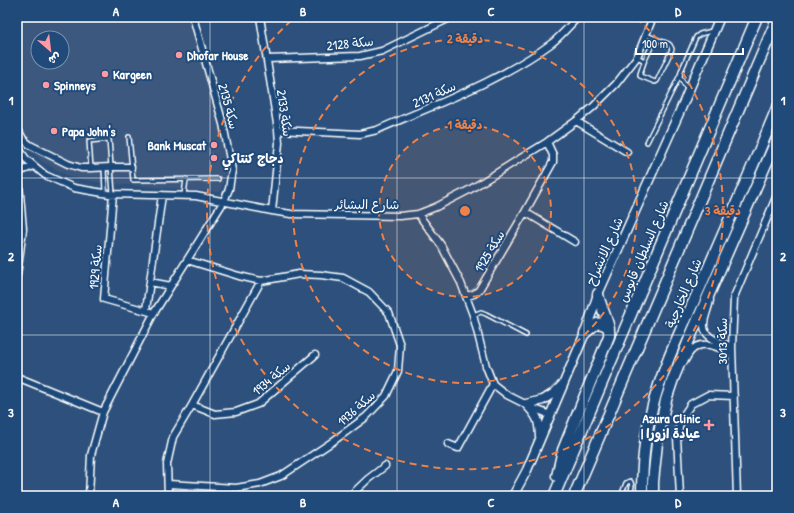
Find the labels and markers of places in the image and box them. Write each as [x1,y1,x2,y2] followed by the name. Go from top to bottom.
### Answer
[187,46,249,64] place label: Dhofar House
[174,50,184,60] marker: Dhofar House
[113,65,152,84] place label: Kargeen
[100,69,110,79] marker: Kargeen
[54,76,96,95] place label: Spinneys
[41,80,51,90] marker: Spinneys
[62,122,116,141] place label: Papa John's
[49,126,59,136] marker: Papa John's
[147,136,207,154] place label: Bank Muscat
[209,140,219,150] marker: Bank Muscat
[222,149,283,171] place label: دجاج كنتاكي
[209,153,219,163] marker: دجاج كنتاكي
[458,204,472,218] centre of rings
[641,409,701,443] place label: Azura Clinic | عيادة ازورا
[703,419,715,431] marker: Azura Clinic | عيادة ازورا

